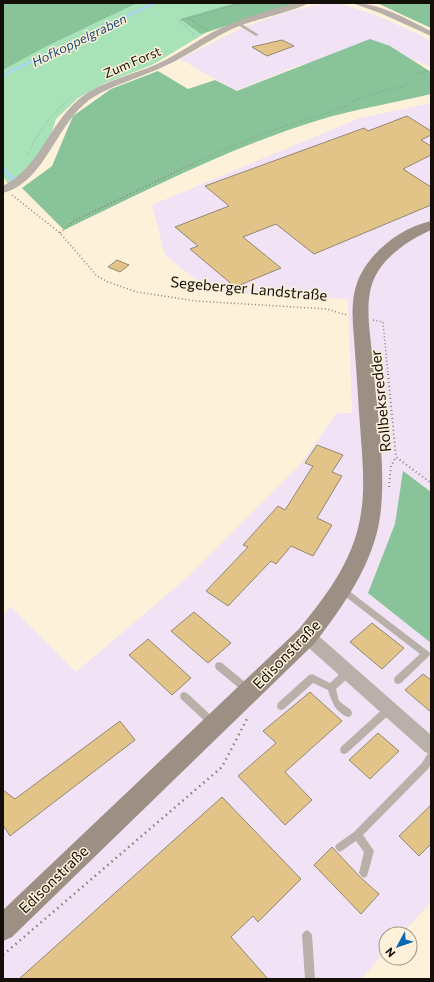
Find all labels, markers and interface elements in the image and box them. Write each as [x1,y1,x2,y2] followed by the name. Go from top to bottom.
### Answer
[29,10,129,70] water label: Hofkoppelgraben
[101,43,163,81] street label: Zum Forst
[170,272,328,304] street label: Segeberger Landstraße
[366,349,394,453] street label: Rollbeksredder
[248,616,324,692] street label: Edisonstraße
[15,841,91,917] street label: Edisonstraße
[378,926,418,966] north arrow
[382,945,398,960] text: N

